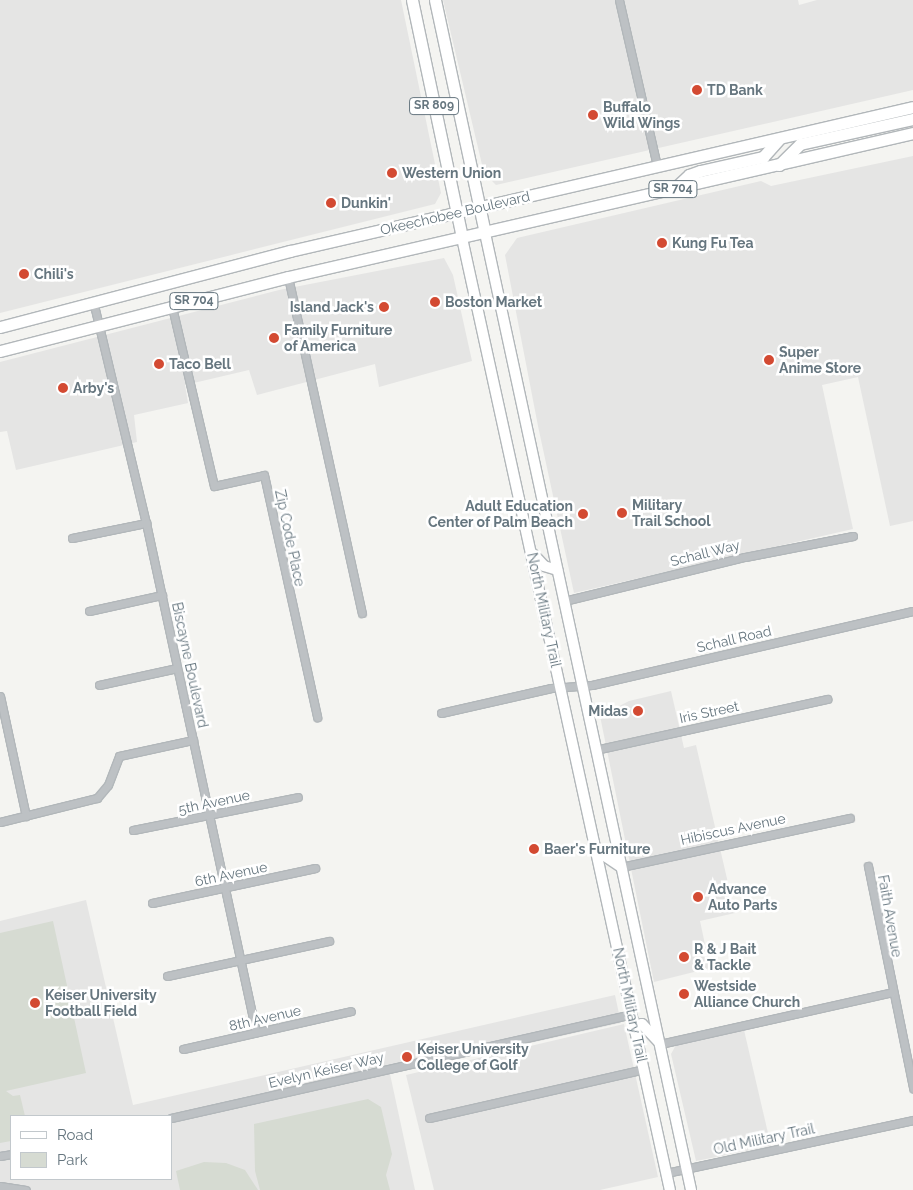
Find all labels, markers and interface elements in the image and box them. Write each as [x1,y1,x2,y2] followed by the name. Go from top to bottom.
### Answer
[707,82,763,98] place label: TD Bank
[691,84,703,96] marker: TD Bank
[409,96,459,115] road number: SR 809
[603,99,681,132] place label: Buffalo Wild Wings
[587,109,599,121] marker: Buffalo Wild Wings
[402,165,501,181] place label: Western Union
[386,167,398,179] marker: Western Union
[648,180,698,198] road number: SR 704
[379,188,531,238] street label: Okeechobee Boulevard
[341,195,391,211] place label: Dunkin'
[325,197,337,209] marker: Dunkin'
[672,235,754,251] place label: Kung Fu Tea
[656,237,668,249] marker: Kung Fu Tea
[34,266,74,282] place label: Chili's
[18,268,30,280] marker: Chili's
[169,292,219,310] road number: SR 704
[445,294,542,310] place label: Boston Market
[429,296,441,308] marker: Boston Market
[289,299,374,315] place label: Island Jack's
[378,301,390,313] marker: Island Jack's
[284,322,393,354] place label: Family Furniture of America
[268,332,280,344] marker: Family Furniture of America
[779,344,861,377] place label: Super Anime Store
[763,354,775,366] marker: Super Anime Store
[169,356,231,372] place label: Taco Bell
[153,358,165,370] marker: Taco Bell
[73,380,114,396] place label: Arby's
[57,382,69,394] marker: Arby's
[272,488,308,588] street label: Zip Code Place
[632,497,711,530] place label: Military Trail School
[427,498,573,530] place label: Adult Education Center of Palm Beach
[616,507,628,519] marker: Military Trail School
[577,508,589,520] marker: Adult Education Center of Palm Beach
[668,536,742,570] street label: Schall Way
[524,551,564,669] street label: North Military Trail
[168,601,212,729] street label: Biscayne Boulevard
[695,622,773,656] street label: Schall Road
[678,697,740,727] street label: Iris Street
[588,703,628,719] place label: Midas
[632,705,644,717] marker: Midas
[176,786,252,818] street label: 5th Avenue
[679,810,787,848] street label: Hibiscus Avenue
[544,841,650,857] place label: Baer's Furniture
[528,843,540,855] marker: Baer's Furniture
[193,858,269,890] street label: 6th Avenue
[874,873,906,959] street label: Faith Avenue
[708,881,777,914] place label: Advance Auto Parts
[692,891,704,903] marker: Advance Auto Parts
[694,941,757,974] place label: R & J Bait & Tackle
[610,946,650,1064] street label: North Military Trail
[678,951,690,963] marker: R & J Bait & Tackle
[694,978,800,1010] place label: Westside Alliance Church
[45,987,157,1020] place label: Keiser University Football Field
[678,988,690,1000] marker: Westside Alliance Church
[29,997,41,1009] marker: Keiser University Football Field
[227,1002,303,1034] street label: 8th Avenue
[417,1041,529,1074] place label: Keiser University College of Golf
[266,1048,386,1092] street label: Evelyn Keiser Way
[401,1051,413,1063] marker: Keiser University College of Golf
[10,1115,172,1180] legend
[711,1120,817,1158] street label: Old Military Trail
[57,1126,93,1144] text: Road
[57,1151,88,1169] text: Park

